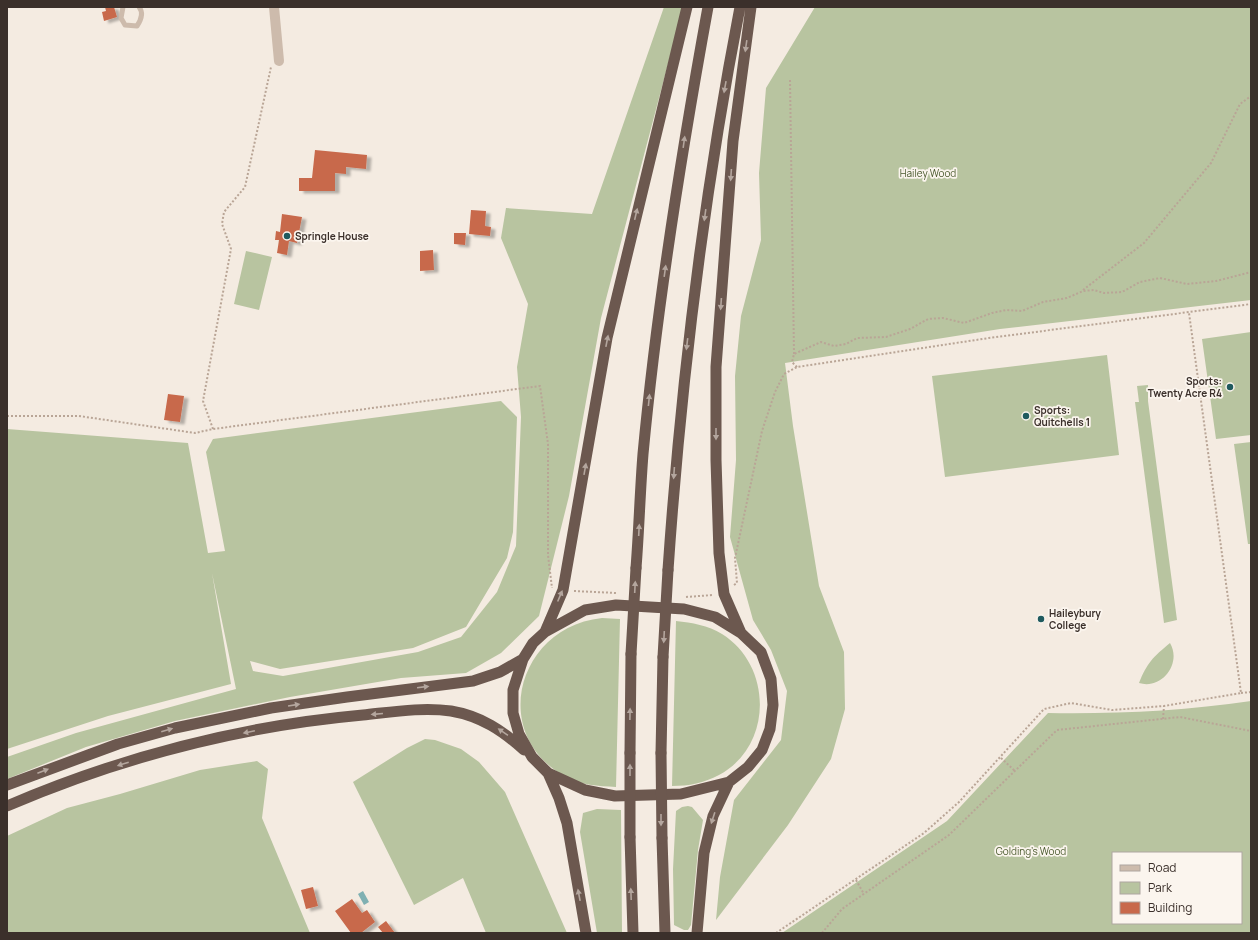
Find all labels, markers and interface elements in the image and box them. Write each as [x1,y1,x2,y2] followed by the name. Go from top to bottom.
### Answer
[743,40,749,52] one-way arrow
[722,80,728,93] one-way arrow
[681,136,687,148] one-way arrow
[900,166,956,180] park label: Hailey Wood
[727,169,734,181] one-way arrow
[633,208,639,220] one-way arrow
[702,209,708,221] one-way arrow
[295,229,369,243] place label: Springle House
[282,231,292,241] marker: Springle House
[662,265,668,277] one-way arrow
[718,298,724,310] one-way arrow
[604,334,610,347] one-way arrow
[684,338,691,350] one-way arrow
[1148,374,1222,400] place label: Sports: Twenty Acre R4
[1225,382,1235,392] marker: Sports: Twenty Acre R4
[646,394,652,406] one-way arrow
[1034,403,1090,429] place label: Sports: Quitchells 1
[1021,411,1031,421] marker: Sports: Quitchells 1
[713,428,719,441] one-way arrow
[582,463,588,475] one-way arrow
[671,467,678,479] one-way arrow
[635,524,642,536] one-way arrow
[632,581,639,593] one-way arrow
[558,590,564,602] one-way arrow
[1049,606,1101,632] place label: Haileybury College
[1036,614,1046,624] marker: Haileybury College
[661,631,668,643] one-way arrow
[417,684,429,690] one-way arrow
[288,702,300,708] one-way arrow
[627,707,633,720] one-way arrow
[371,710,383,717] one-way arrow
[161,727,173,733] one-way arrow
[498,728,508,736] one-way arrow
[243,729,255,735] one-way arrow
[117,761,129,767] one-way arrow
[627,763,633,776] one-way arrow
[38,767,50,773] one-way arrow
[710,812,716,824] one-way arrow
[658,814,665,826] one-way arrow
[996,844,1066,858] park label: Golding's Wood
[1112,852,1242,924] legend
[1148,859,1176,876] text: Road
[1148,879,1173,896] text: Park
[628,888,635,900] one-way arrow
[575,889,581,901] one-way arrow
[1148,899,1192,916] text: Building

